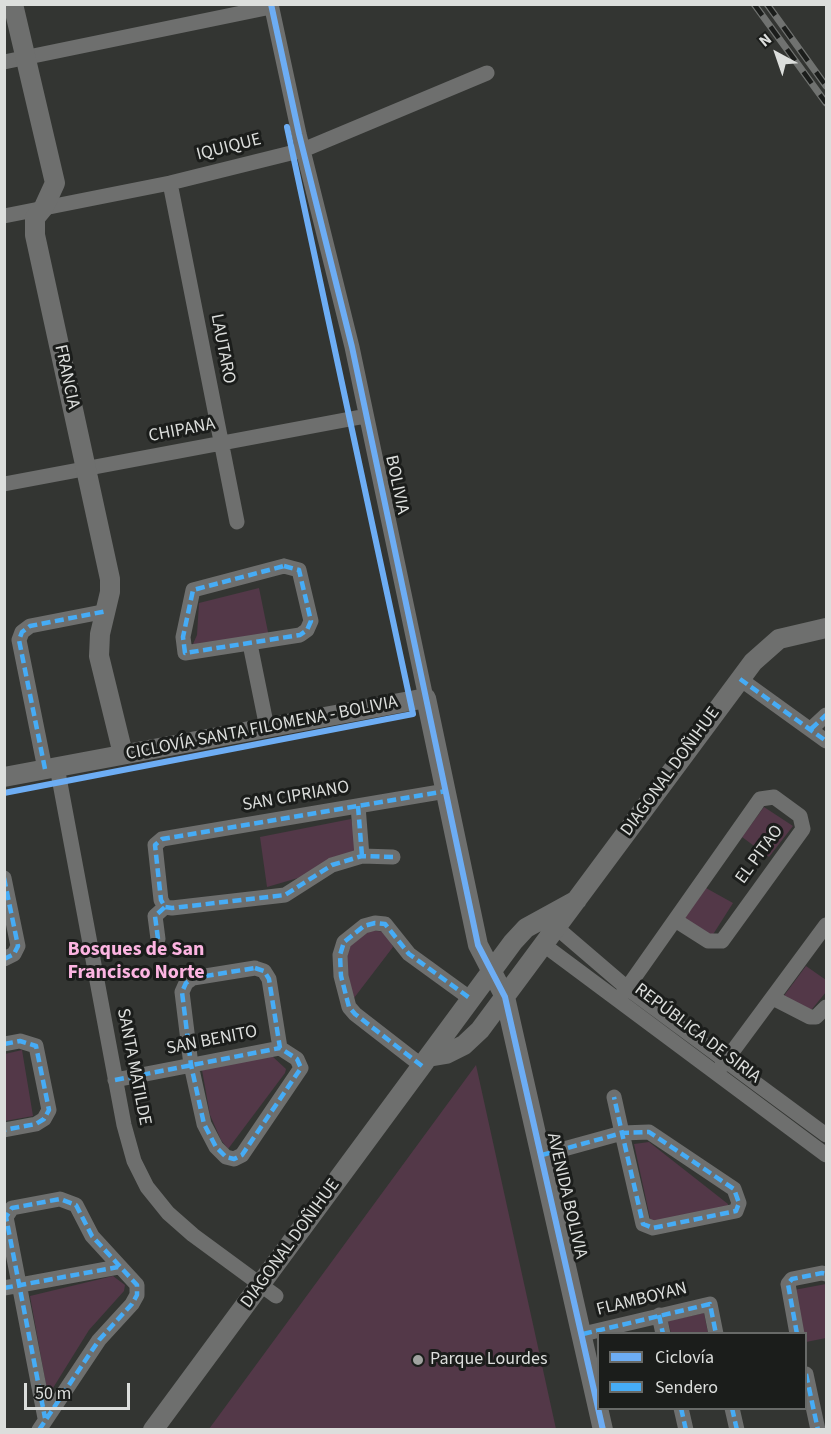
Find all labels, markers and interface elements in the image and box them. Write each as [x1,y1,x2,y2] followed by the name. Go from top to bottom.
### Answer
[747,24,807,84] north arrow
[754,28,777,52] text: N
[194,130,264,166] street label: IQUIQUE
[205,312,239,386] street label: LAUTARO
[49,343,83,411] street label: FRANCIA
[147,414,217,448] street label: CHIPANA
[379,454,413,516] street label: BOLIVIA
[124,692,400,766] street label: CICLOVÍA SANTA FILOMENA - BOLIVIA
[617,703,725,841] street label: DIAGONAL DOÑIHUE
[241,777,351,817] street label: SAN CIPRIANO
[732,821,788,889] street label: EL PITAO
[67,939,205,986] district label: Bosques de San Francisco Norte
[630,979,764,1089] street label: REPÚBLICA DE SIRIA
[111,1007,155,1127] street label: SANTA MATILDE
[165,1022,259,1060] street label: SAN BENITO
[541,1131,591,1261] street label: AVENIDA BOLIVIA
[237,1175,345,1313] street label: DIAGONAL DOÑIHUE
[595,1278,689,1322] street label: FLAMBOYAN
[597,1332,807,1410] legend
[655,1345,714,1370] text: Ciclovía
[430,1349,547,1371] place label: Parque Lourdes
[411,1353,425,1367] marker: Parque Lourdes
[27,1371,134,1409] scale bar
[655,1375,718,1400] text: Sendero
[35,1381,71,1406] text: 50 m

